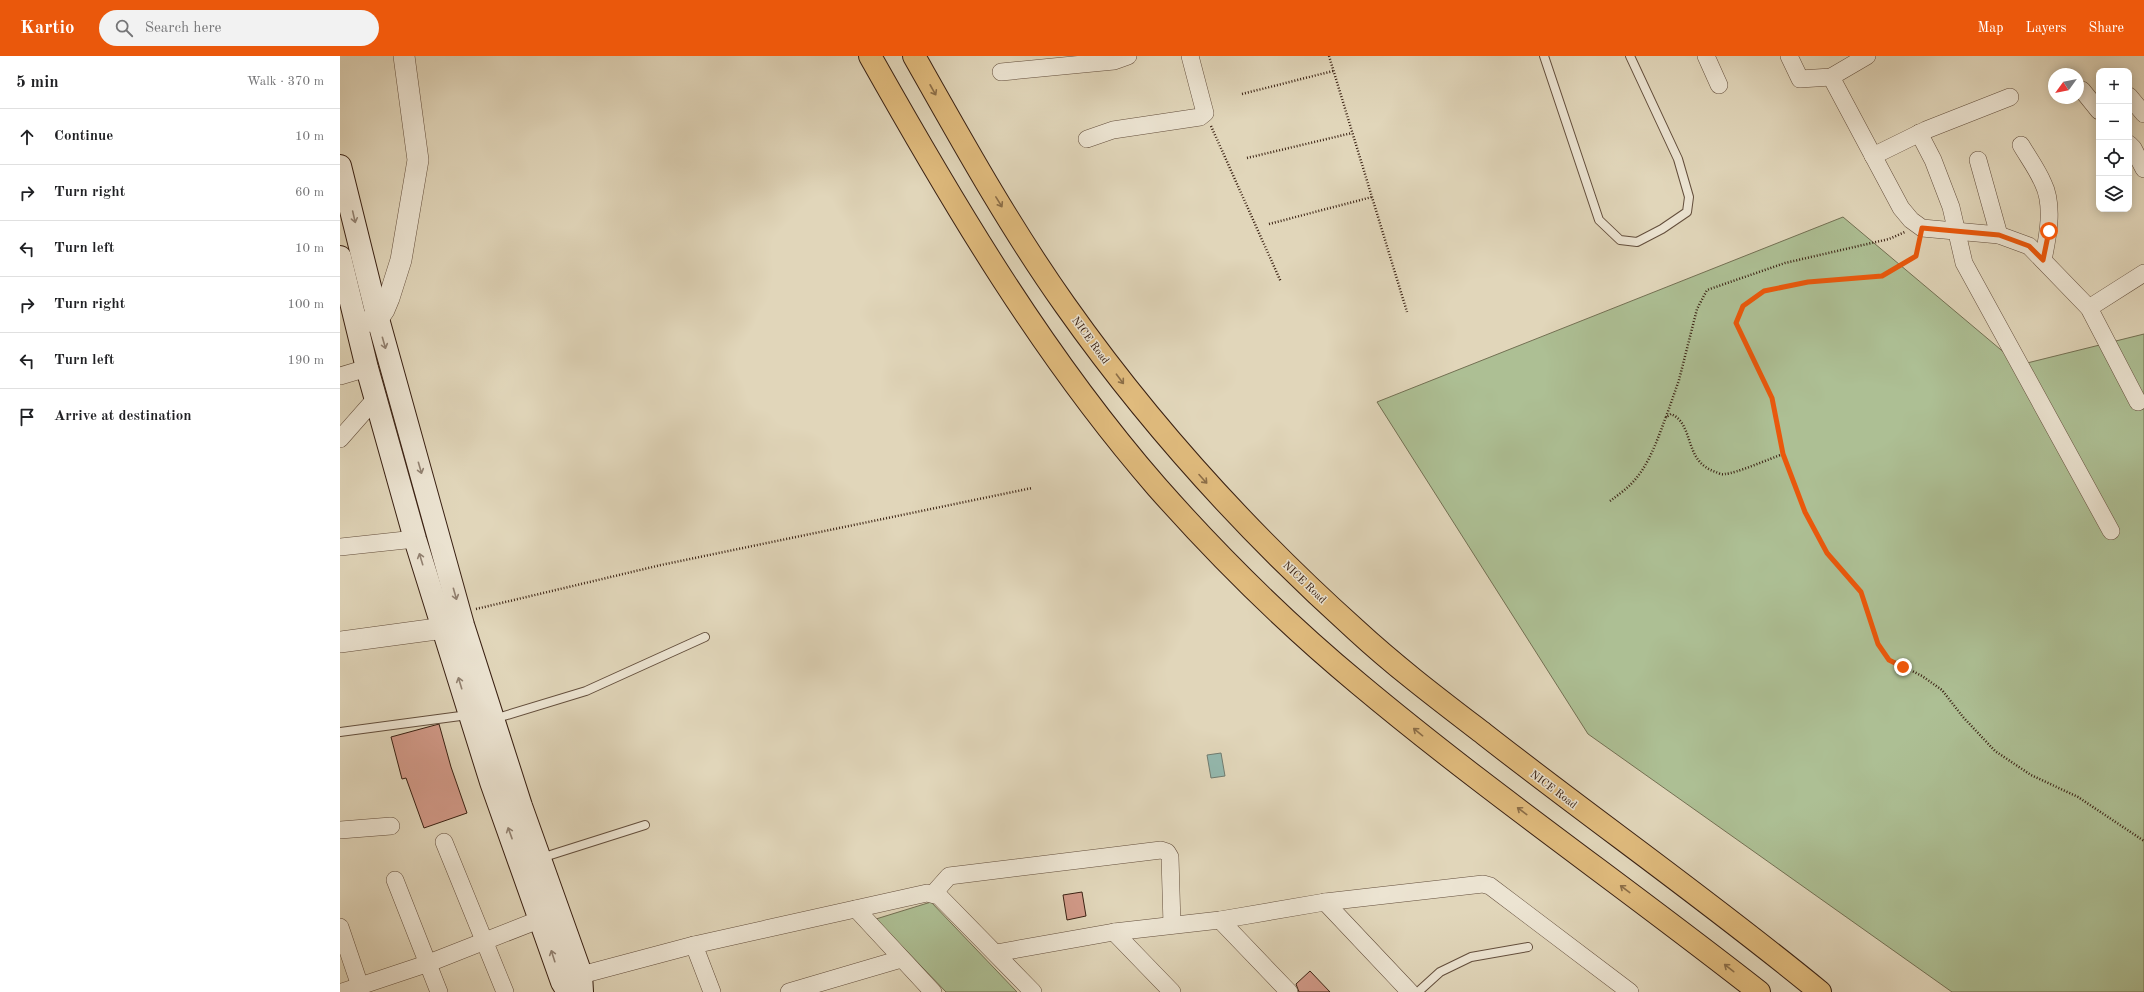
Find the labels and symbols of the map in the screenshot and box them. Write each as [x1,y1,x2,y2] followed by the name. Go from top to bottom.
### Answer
[2048,68,2084,104] north arrow
[930,84,938,96] one-way arrow
[995,196,1003,208] one-way arrow
[350,210,358,223] one-way arrow
[2040,222,2058,240] route start
[1069,315,1111,367] street label: NICE Road
[381,336,389,349] one-way arrow
[1115,373,1124,384] one-way arrow
[417,462,424,475] one-way arrow
[1198,474,1207,484] one-way arrow
[417,554,425,566] one-way arrow
[1280,560,1328,606] street label: NICE Road
[452,587,459,600] one-way arrow
[1894,658,1912,676] route end
[456,677,463,690] one-way arrow
[1413,728,1424,736] one-way arrow
[1528,769,1579,811] street label: NICE Road
[1516,806,1527,815] one-way arrow
[506,827,513,840] one-way arrow
[1620,885,1631,893] one-way arrow
[549,950,556,963] one-way arrow
[1723,964,1734,972] one-way arrow

